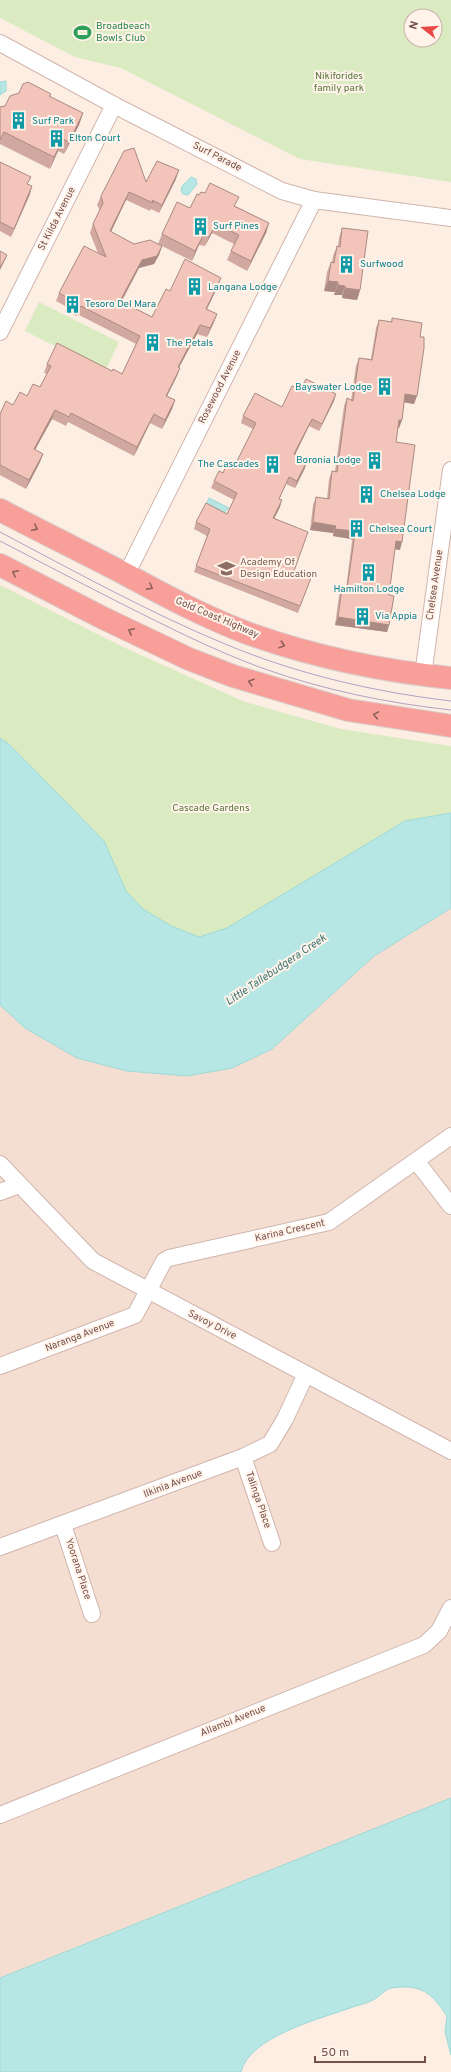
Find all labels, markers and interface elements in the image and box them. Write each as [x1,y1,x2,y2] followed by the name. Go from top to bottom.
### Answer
[403,8,443,48] north arrow
[96,20,150,45] place label: Broadbeach Bowls Club
[407,20,422,31] text: N
[73,22,93,42] sports icon: Broadbeach Bowls Club
[314,70,364,95] park label: Nikiforides family park
[9,111,29,131] building icon: Surf Park
[32,115,74,128] place label: Surf Park
[46,128,66,148] building icon: Elton Court
[69,132,121,145] place label: Elton Court
[190,139,244,175] street label: Surf Parade
[35,185,79,253] street label: St Kilda Avenue
[190,216,210,236] building icon: Surf Pines
[213,220,259,233] place label: Surf Pines
[337,254,357,274] building icon: Surfwood
[360,258,403,271] place label: Surfwood
[185,277,205,297] building icon: Langana Lodge
[208,281,277,294] place label: Langana Lodge
[62,294,82,314] building icon: Tesoro Del Mara
[85,298,156,311] place label: Tesoro Del Mara
[143,333,163,353] building icon: The Petals
[166,337,214,350] place label: The Petals
[196,348,244,426] street label: Rosewood Avenue
[375,377,395,397] building icon: Bayswater Lodge
[295,381,372,394] place label: Bayswater Lodge
[364,450,384,470] building icon: Boronia Lodge
[262,454,282,474] building icon: The Cascades
[296,454,361,467] place label: Boronia Lodge
[197,458,259,471] place label: The Cascades
[357,484,377,504] building icon: Chelsea Lodge
[380,488,446,501] place label: Chelsea Lodge
[346,519,366,539] building icon: Chelsea Court
[30,523,38,531] one-way arrow
[369,523,433,536] place label: Chelsea Court
[424,549,446,621] street label: Chelsea Avenue
[240,556,317,581] place label: Academy Of Design Education
[217,558,237,578] school or university icon: Academy Of Design Education
[359,562,379,582] building icon: Hamilton Lodge
[12,570,19,578] one-way arrow
[146,583,153,590] one-way arrow
[334,583,404,596] place label: Hamilton Lodge
[173,595,261,641] street label: Gold Coast Highway
[352,606,372,626] building icon: Via Appia
[375,610,417,623] place label: Via Appia
[128,628,135,636] one-way arrow
[278,640,285,648] one-way arrow
[248,678,255,687] one-way arrow
[373,711,379,720] one-way arrow
[172,802,250,815] park label: Cascade Gardens
[223,931,329,1009] water label: Little Tallebudgera Creek
[254,1217,326,1245] street label: Karina Crescent
[185,1307,239,1343] street label: Savoy Drive
[43,1317,117,1355] street label: Naranga Avenue
[142,1467,204,1501] street label: Ilkinia Avenue
[242,1470,274,1530] street label: Talinga Place
[62,1537,94,1601] street label: Yoorana Place
[198,1702,268,1740] street label: Allambi Avenue
[315,2038,425,2064] scale bar
[321,2045,349,2061] text: 50 m

